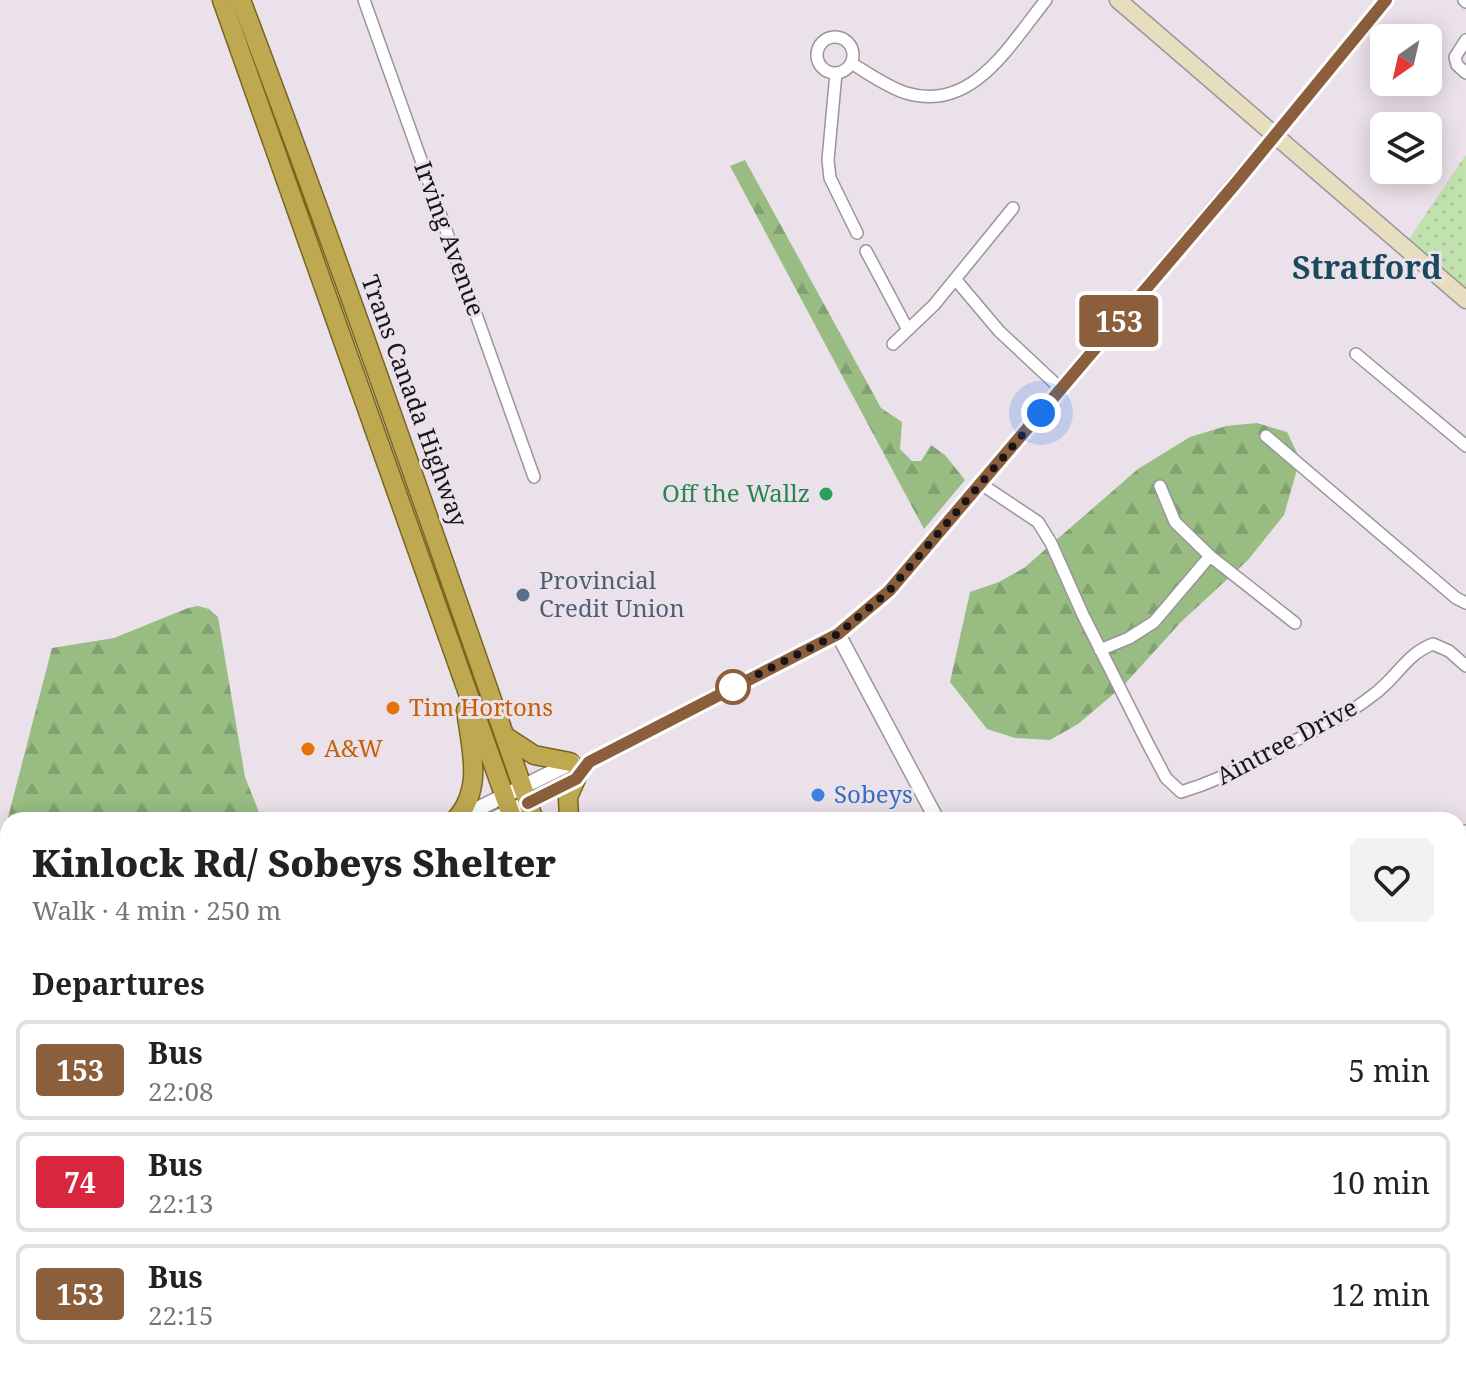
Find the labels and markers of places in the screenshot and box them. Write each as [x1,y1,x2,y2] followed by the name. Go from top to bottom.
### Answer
[662,476,810,509] place label: Off the Wallz
[817,485,835,503] marker: Off the Wallz
[539,563,685,624] place label: Provincial Credit Union
[514,586,532,604] marker: Provincial Credit Union
[716,670,750,704] unlabelled marker
[409,690,553,723] place label: Tim Hortons
[384,699,402,717] marker: Tim Hortons
[324,731,383,764] place label: A&W
[299,740,317,758] marker: A&W
[834,777,913,810] place label: Sobeys
[809,786,827,804] marker: Sobeys

